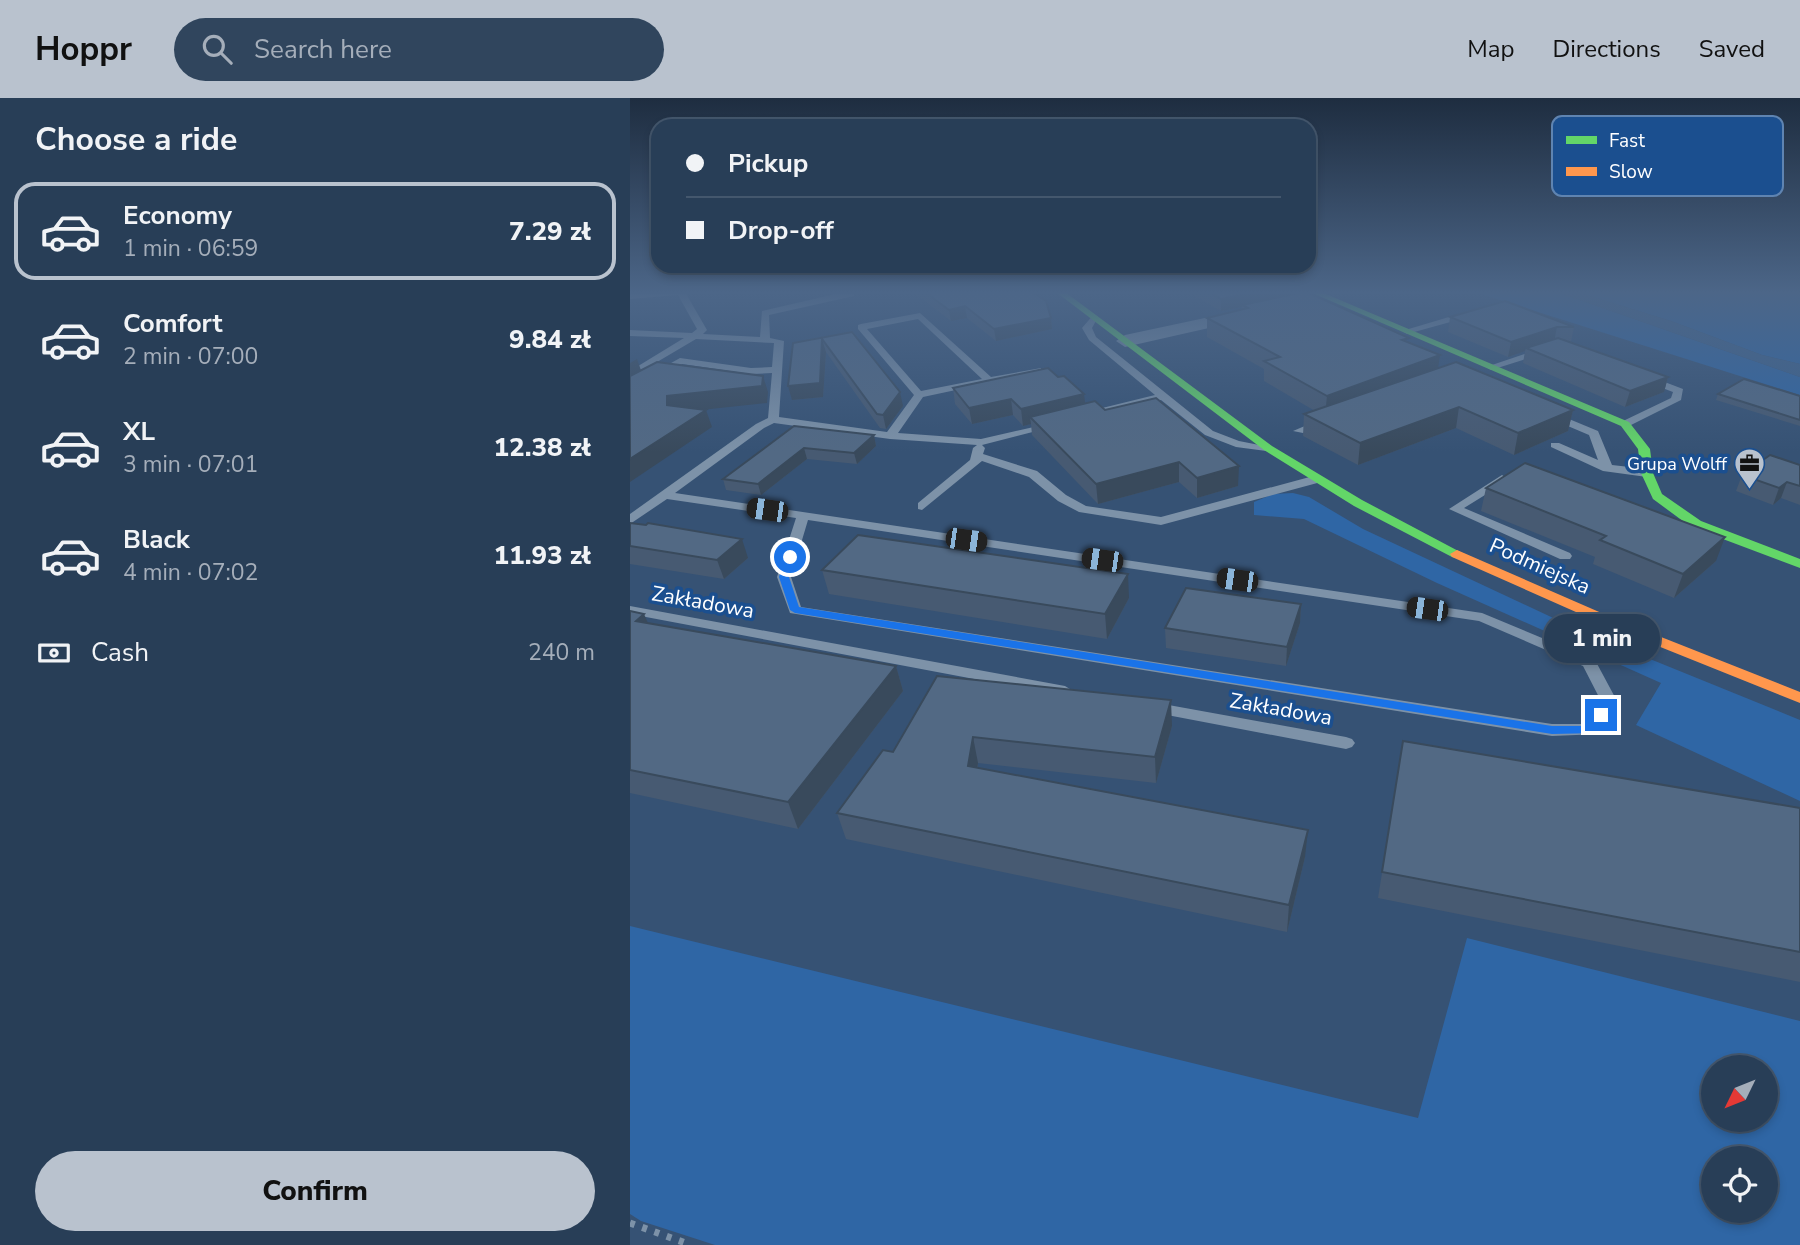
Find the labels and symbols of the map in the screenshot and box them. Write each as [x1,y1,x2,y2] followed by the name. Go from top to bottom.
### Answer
[1552,116,1783,196] legend
[1609,128,1645,154] text: Fast
[1609,159,1653,185] text: Slow
[1733,447,1767,491] office icon: Grupa Wolff
[1627,452,1728,476] place label: Grupa Wolff
[745,497,790,523] car
[944,527,989,553] car
[1485,531,1595,601] street label: Podmiejska
[774,541,806,573] route start
[1080,547,1125,573] car
[1215,567,1260,593] car
[650,579,756,625] street label: Zakładowa
[1405,596,1450,622] car
[1543,614,1659,662] callout: 1 min
[1228,686,1334,732] street label: Zakładowa
[1585,699,1617,731] route end
[1701,1055,1778,1132] north arrow

